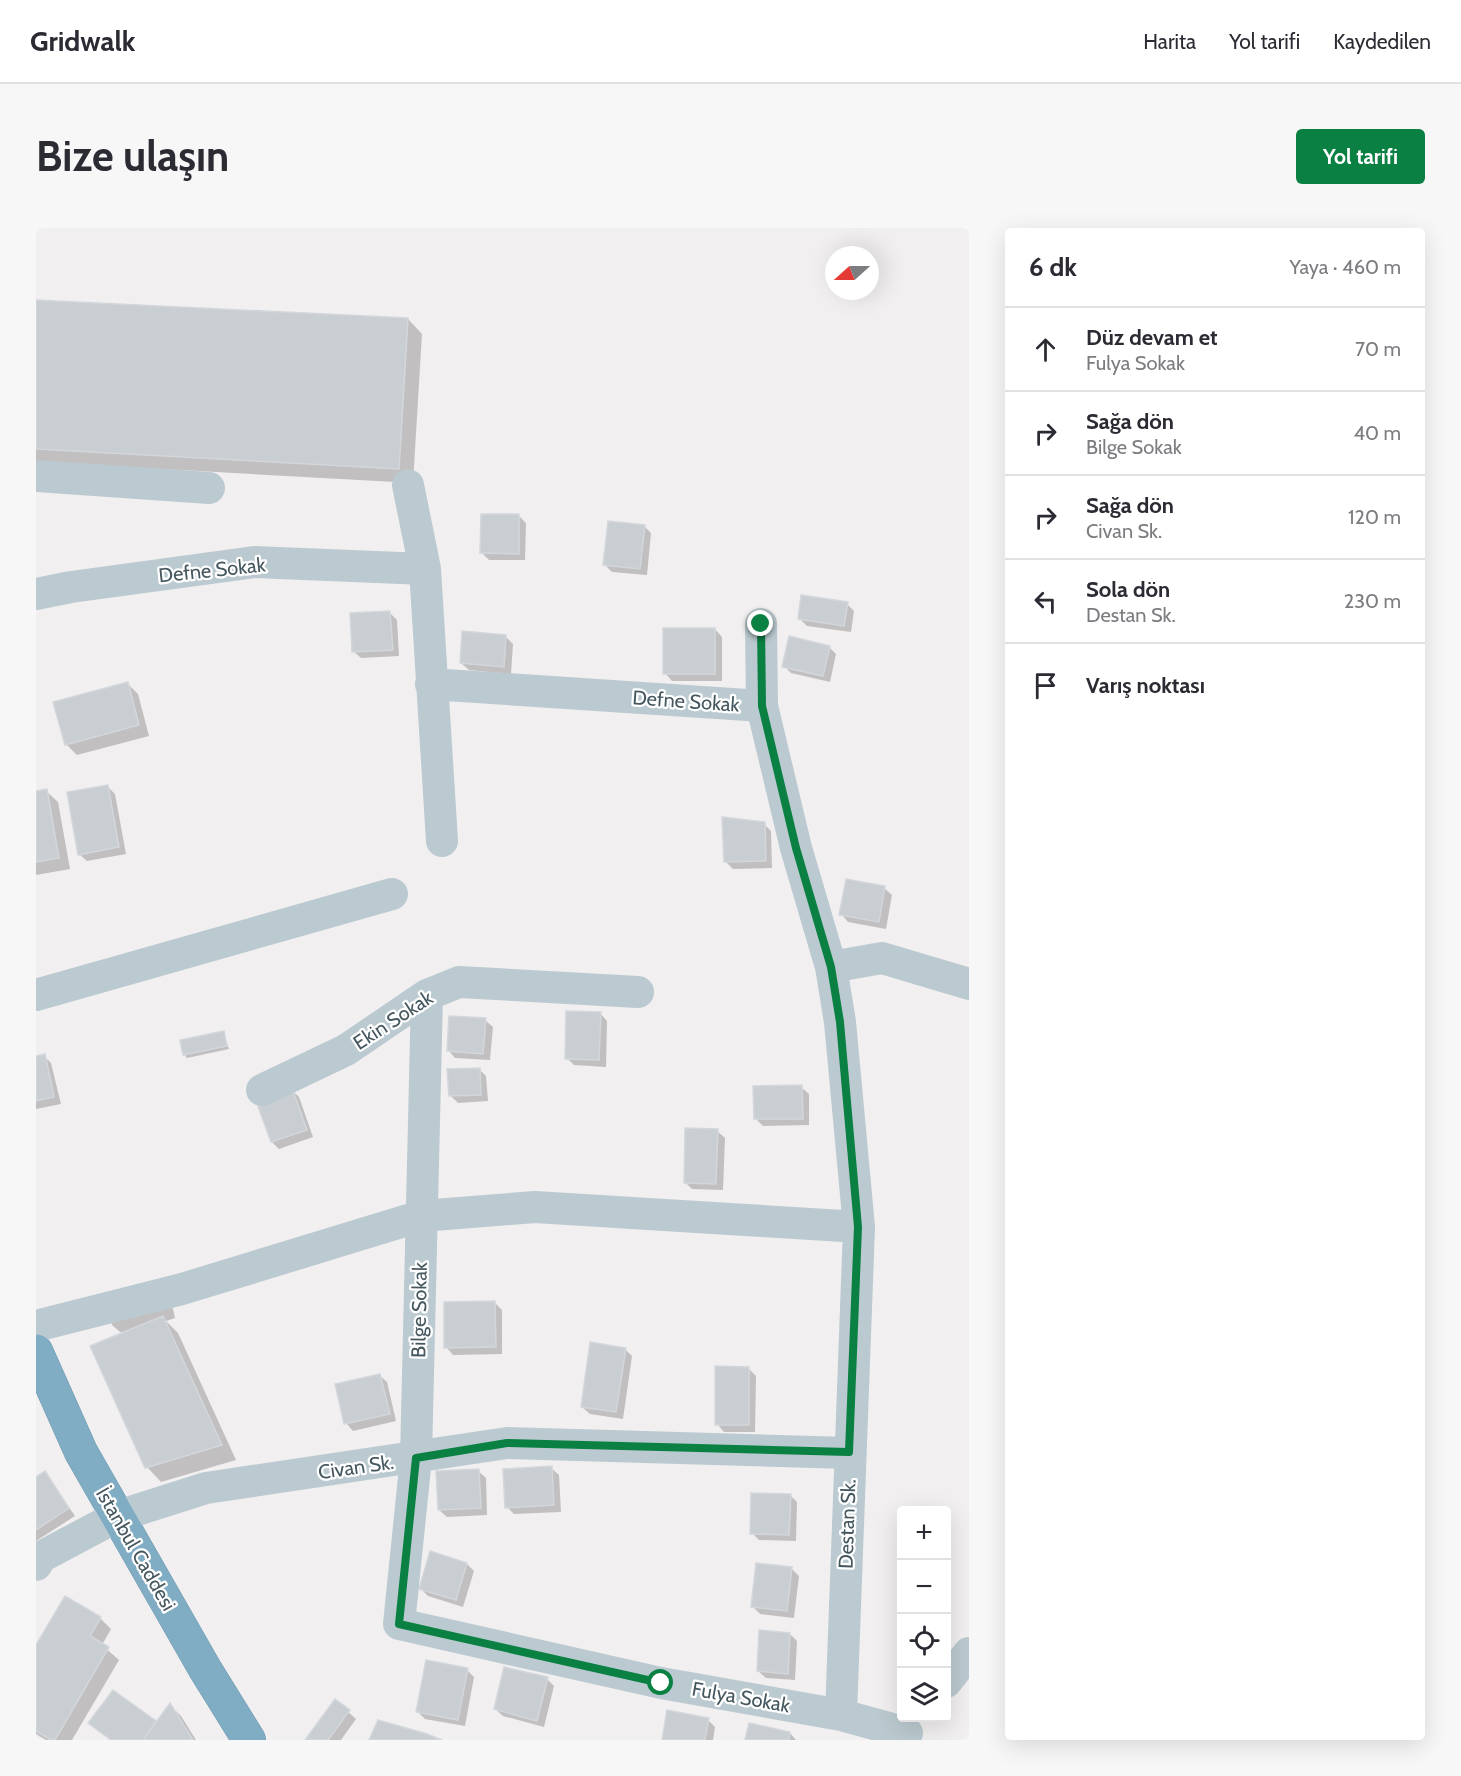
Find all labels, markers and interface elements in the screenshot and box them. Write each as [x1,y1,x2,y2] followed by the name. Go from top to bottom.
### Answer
[30,24,135,58] text: Gridwalk
[1143,29,1196,54] text: Harita
[1229,29,1300,54] text: Yol tarifi
[1333,29,1431,54] text: Kaydedilen
[1296,129,1425,184] button: Yol tarifi
[36,130,229,182] text: Bize ulaşın
[825,246,879,300] north arrow
[1029,251,1077,283] text: 6 dk
[1290,255,1401,279] text: Yaya · 460 m
[1086,324,1218,351] text: Düz devam et
[1029,333,1062,366] icon: ahead
[1355,337,1401,361] text: 70 m
[1086,351,1185,375] text: Fulya Sokak
[1086,408,1174,435] text: Sağa dön
[1029,417,1062,450] icon: right
[1353,421,1401,445] text: 40 m
[1086,435,1182,459] text: Bilge Sokak
[1086,492,1174,519] text: Sağa dön
[1029,501,1062,534] icon: right
[1348,505,1401,529] text: 120 m
[1086,519,1162,543] text: Civan Sk.
[157,552,267,588] street label: Defne Sokak
[1086,576,1170,603] text: Sola dön
[1029,585,1062,618] icon: left
[1344,589,1401,613] text: 230 m
[1086,603,1176,627] text: Destan Sk.
[747,610,773,636] route end
[1029,669,1062,702] icon: arrive
[1086,672,1205,699] text: Varış noktası
[632,685,740,717] street label: Defne Sokak
[349,985,437,1055] street label: Ekin Sokak
[406,1262,432,1358] street label: Bilge Sokak
[317,1450,395,1484] street label: Civan Sk.
[833,1479,861,1569] street label: Destan Sk.
[91,1483,181,1615] street label: İstanbul Caddesi
[897,1506,951,1722] map controls
[897,1506,951,1560] button: +
[897,1560,951,1614] button: −
[897,1614,951,1668] button: locate
[897,1668,951,1722] button: layers
[647,1669,673,1695] route start
[690,1677,792,1717] street label: Fulya Sokak

